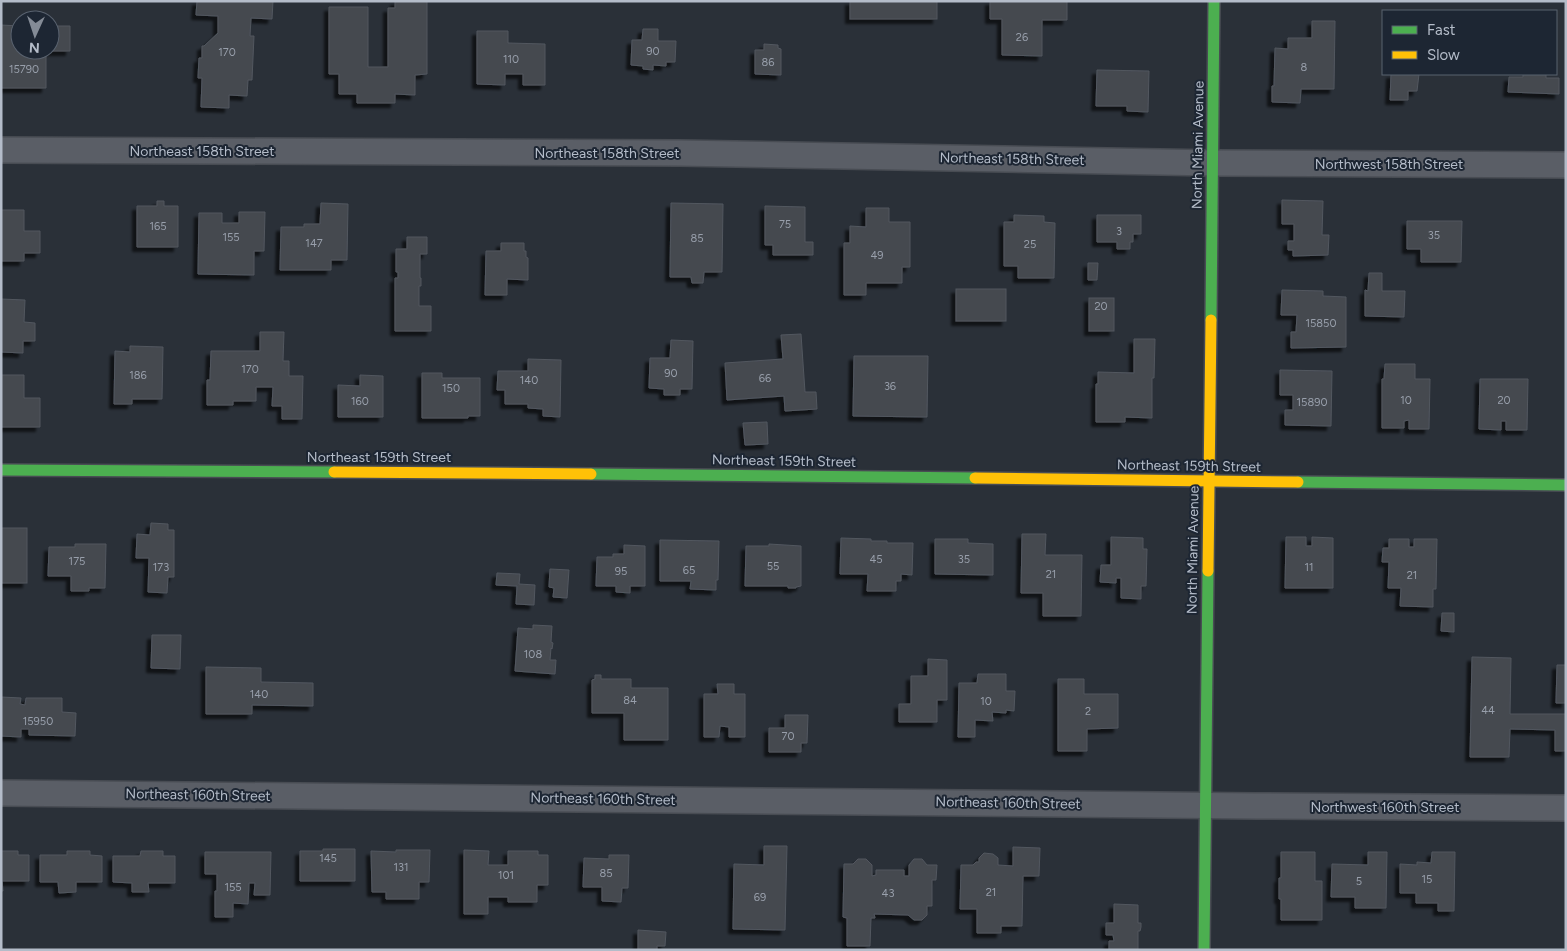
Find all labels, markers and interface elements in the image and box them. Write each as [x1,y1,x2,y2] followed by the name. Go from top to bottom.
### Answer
[10,10,60,60] north arrow
[1382,10,1557,75] legend
[1427,21,1456,39] text: Fast
[1016,31,1028,44] house number: 26
[28,39,40,56] text: N
[646,45,660,58] house number: 90
[218,46,236,59] house number: 170
[1427,46,1460,64] text: Slow
[503,53,519,66] house number: 110
[762,56,774,69] house number: 86
[1301,61,1308,74] house number: 8
[9,63,39,76] house number: 15790
[1188,80,1208,209] street label: North Miami Avenue
[129,143,275,160] street label: Northeast 158th Street
[534,145,680,162] street label: Northeast 158th Street
[939,149,1085,169] street label: Northeast 158th Street
[1315,156,1463,173] street label: Northwest 158th Street
[779,218,791,231] house number: 75
[149,220,167,233] house number: 165
[1116,225,1122,238] house number: 3
[1428,229,1440,242] house number: 35
[222,231,240,244] house number: 155
[690,232,704,245] house number: 85
[305,237,323,250] house number: 147
[1024,238,1036,251] house number: 25
[870,249,884,262] house number: 49
[1094,300,1108,313] house number: 20
[1306,317,1337,330] house number: 15850
[241,363,259,376] house number: 170
[664,367,678,380] house number: 90
[129,369,147,382] house number: 186
[759,372,771,385] house number: 66
[520,374,538,387] house number: 140
[884,380,896,393] house number: 36
[442,382,460,395] house number: 150
[1400,394,1412,407] house number: 10
[1497,394,1511,407] house number: 20
[351,395,369,408] house number: 160
[1297,396,1327,409] house number: 15890
[307,449,451,466] street label: Northeast 159th Street
[712,451,856,471] street label: Northeast 159th Street
[1117,456,1261,476] street label: Northeast 159th Street
[1183,485,1203,614] street label: North Miami Avenue
[869,553,883,566] house number: 45
[958,553,970,566] house number: 35
[69,555,85,568] house number: 175
[767,560,779,573] house number: 55
[153,561,169,574] house number: 173
[1304,561,1314,574] house number: 11
[683,564,695,577] house number: 65
[615,565,627,578] house number: 95
[1046,568,1056,581] house number: 21
[1407,569,1417,582] house number: 21
[524,648,542,661] house number: 108
[250,688,268,701] house number: 140
[623,694,637,707] house number: 84
[980,695,992,708] house number: 10
[1481,704,1495,717] house number: 44
[1085,705,1091,718] house number: 2
[23,715,53,728] house number: 15950
[782,730,794,743] house number: 70
[125,785,271,805] street label: Northeast 160th Street
[530,789,676,809] street label: Northeast 160th Street
[935,793,1081,813] street label: Northeast 160th Street
[1311,799,1459,816] street label: Northwest 160th Street
[319,852,337,865] house number: 145
[393,861,409,874] house number: 131
[599,867,613,880] house number: 85
[498,869,514,882] house number: 101
[1422,873,1432,886] house number: 15
[1356,875,1362,888] house number: 5
[224,881,242,894] house number: 155
[986,886,996,899] house number: 21
[882,887,894,900] house number: 43
[754,891,766,904] house number: 69

